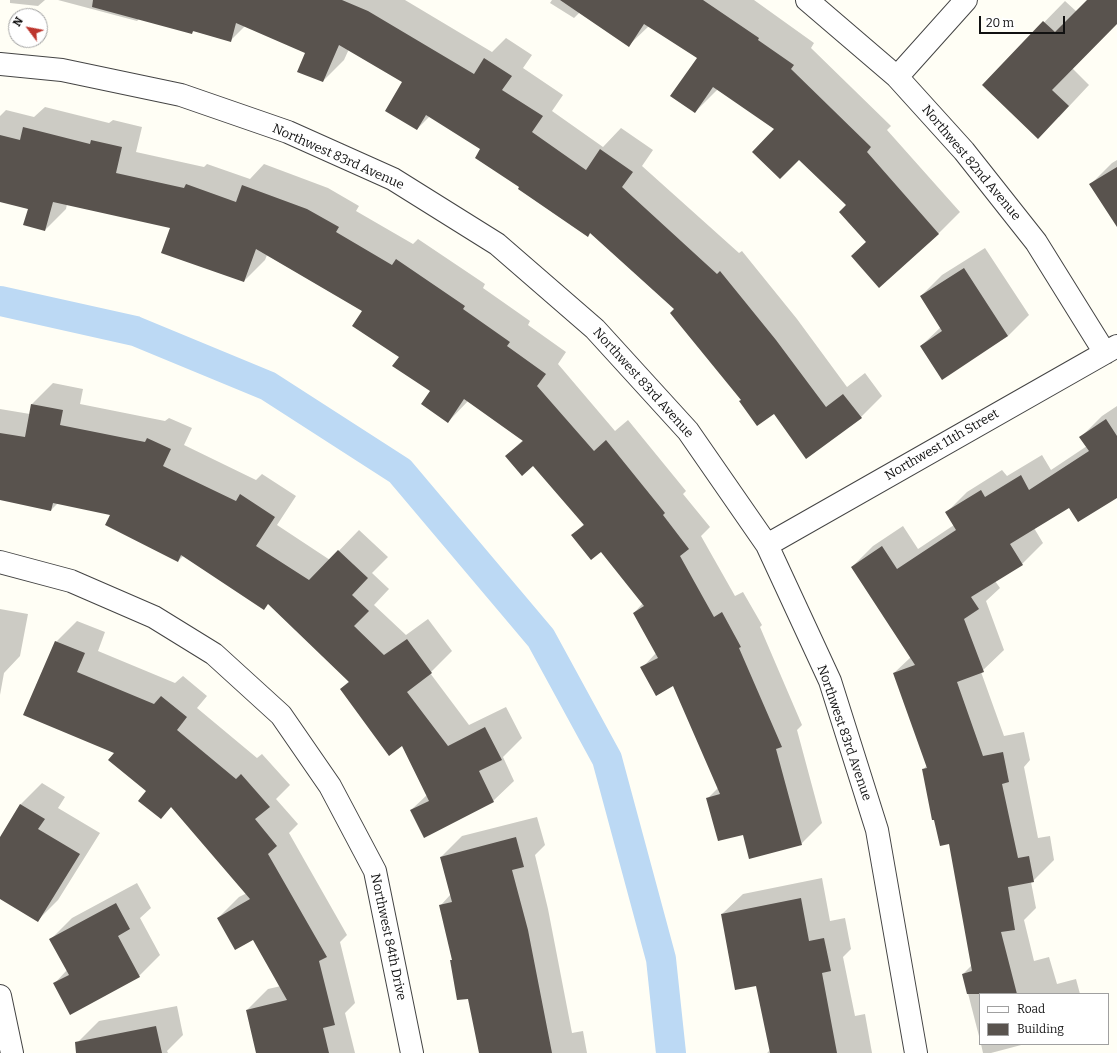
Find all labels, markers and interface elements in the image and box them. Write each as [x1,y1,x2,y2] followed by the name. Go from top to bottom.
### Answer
[8,8,48,48] north arrow
[981,8,1067,34] scale bar
[10,15,26,29] text: N
[986,16,1014,30] text: 20 m
[918,102,1024,224] street label: Northwest 82nd Avenue
[270,121,406,193] street label: Northwest 83rd Avenue
[589,325,697,441] street label: Northwest 83rd Avenue
[882,406,1002,484] street label: Northwest 11th Street
[813,663,875,803] street label: Northwest 83rd Avenue
[367,872,409,1002] street label: Northwest 84th Drive
[979,993,1109,1045] legend
[1017,1002,1045,1016] text: Road
[1017,1022,1064,1036] text: Building

